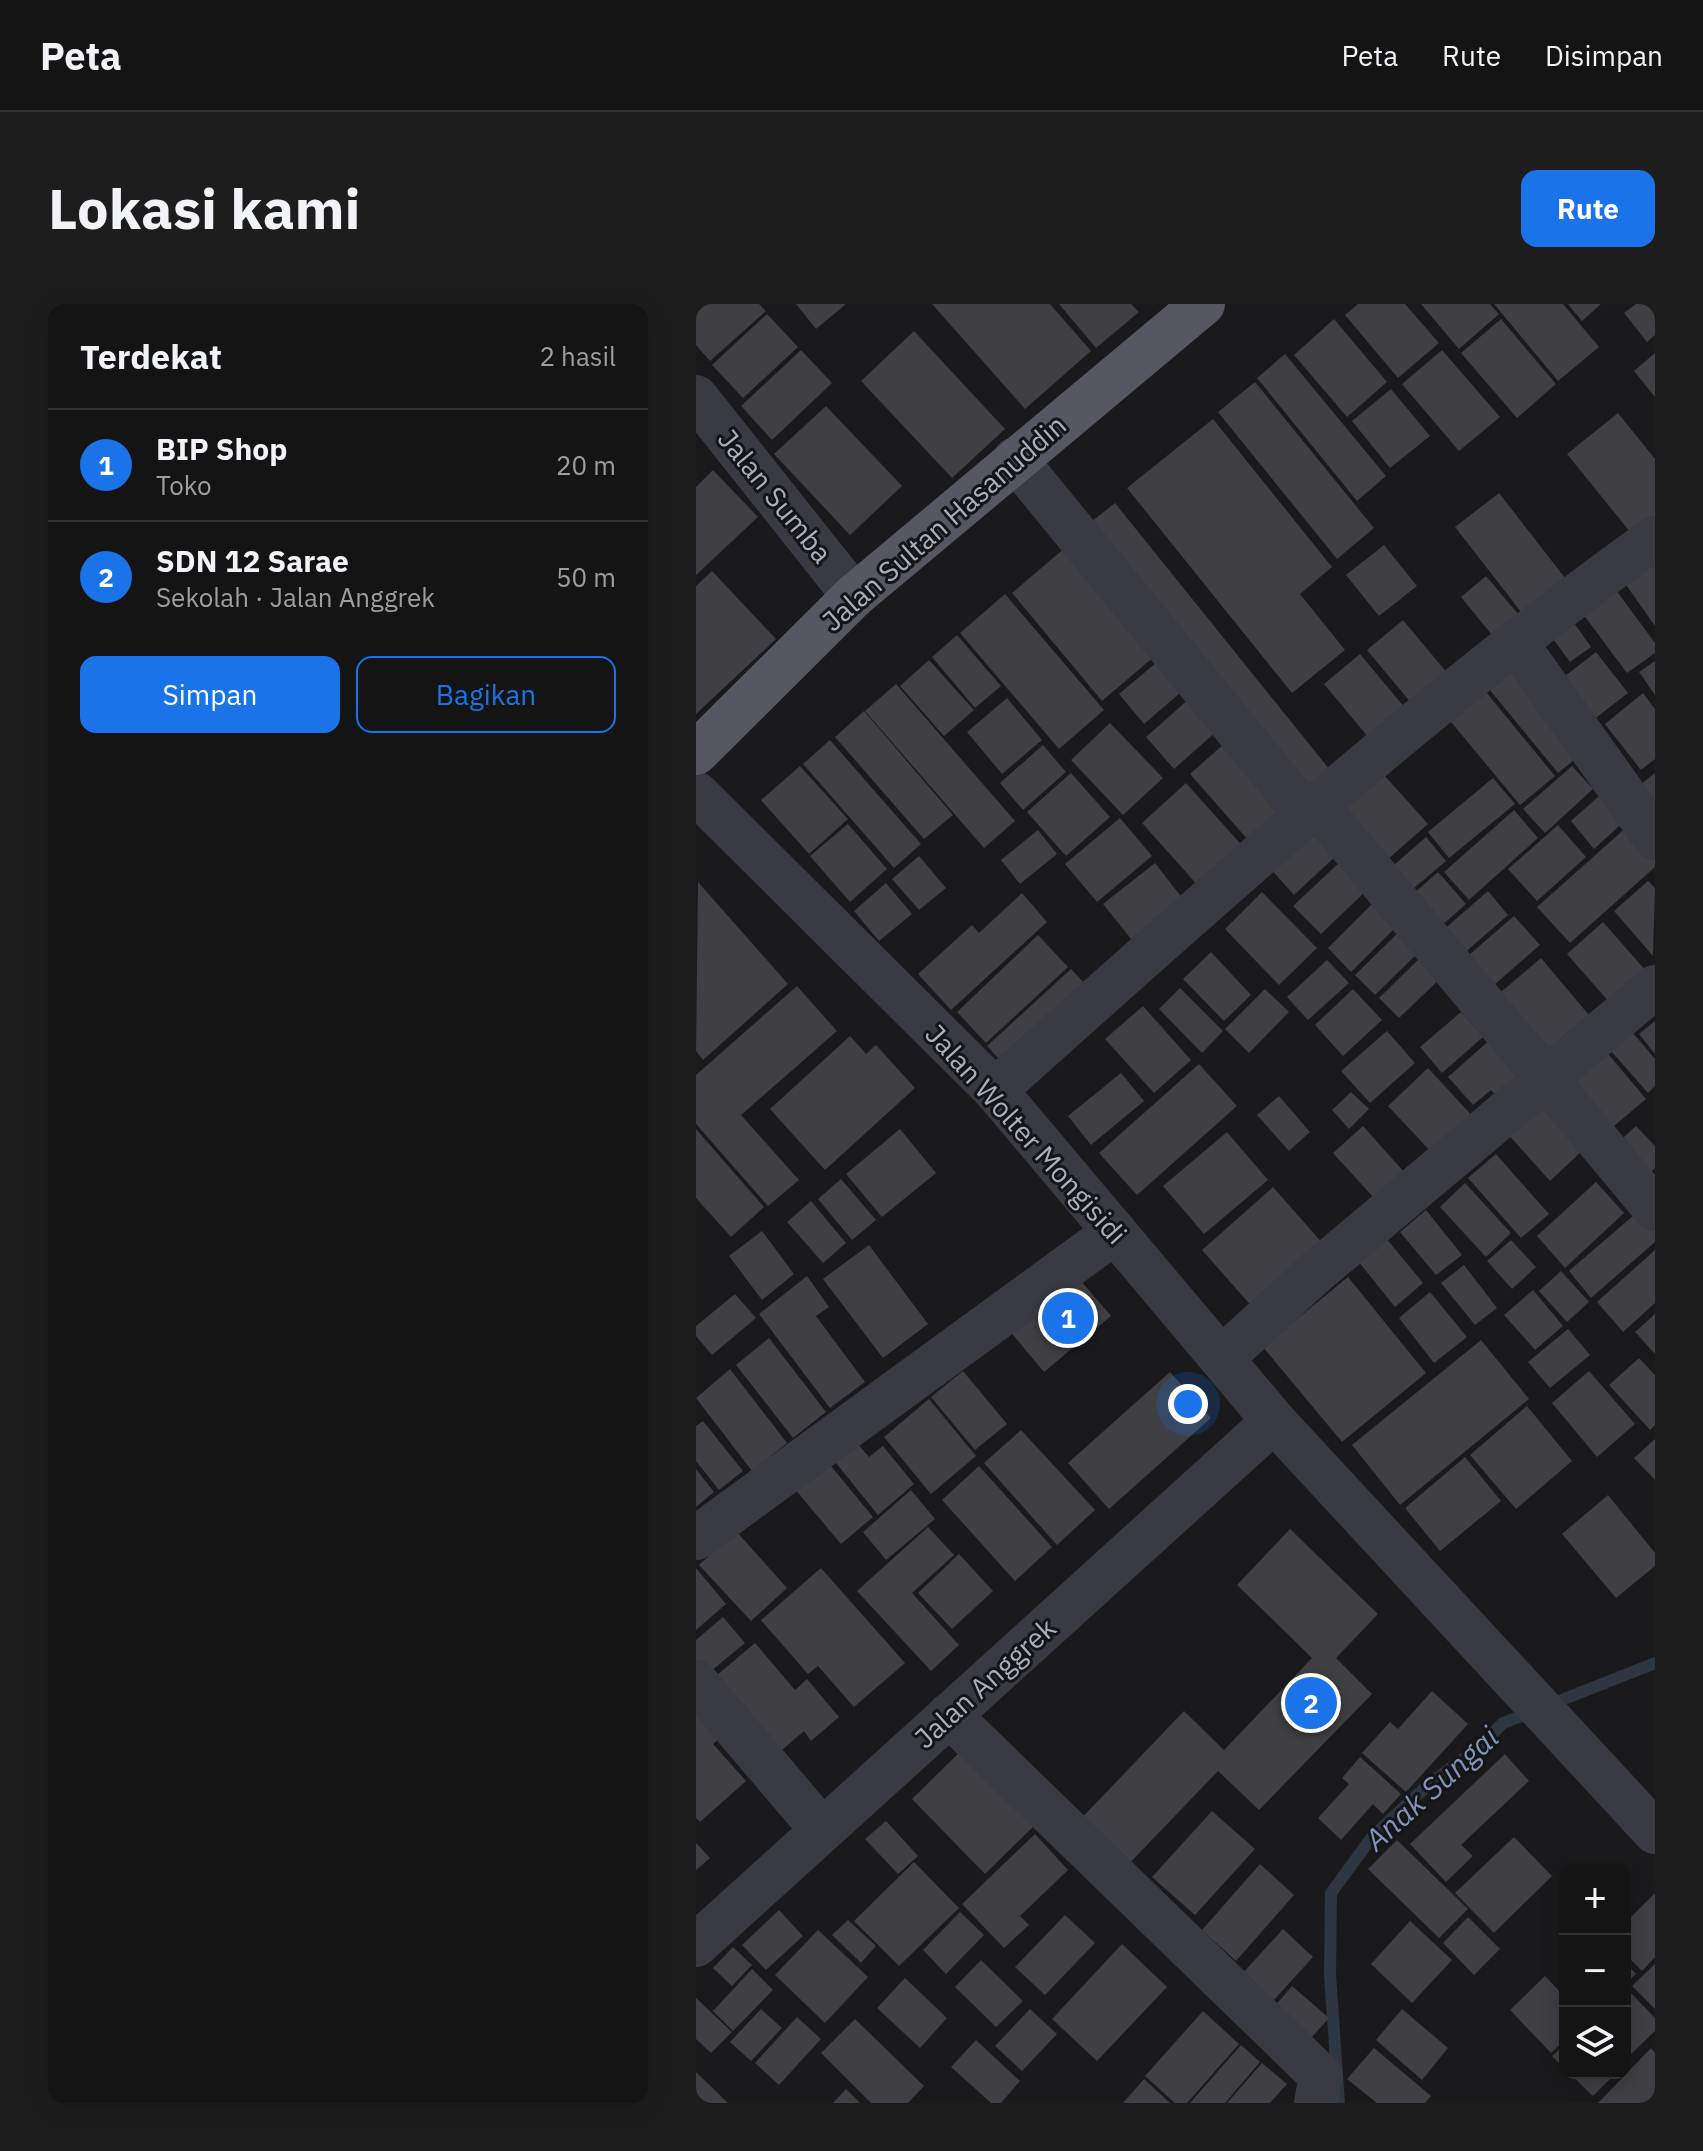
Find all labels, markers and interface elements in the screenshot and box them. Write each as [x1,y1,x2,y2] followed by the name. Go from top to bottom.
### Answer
[40,31,122,80] text: Peta
[1342,37,1398,74] text: Peta
[1442,37,1501,74] text: Rute
[1545,37,1663,74] text: Disimpan
[1521,170,1655,247] button: Rute
[48,172,361,244] text: Lokasi kami
[80,334,222,378] text: Terdekat
[539,339,616,373] text: 2 hasil
[814,406,1073,639] street label: Jalan Sultan Hasanuddin
[710,421,841,570] street label: Jalan Sumba
[156,429,288,468] text: BIP Shop
[98,448,114,482] text: 1
[556,448,616,482] text: 20 m
[156,468,212,502] text: Toko
[156,541,349,580] text: SDN 12 Sarae
[98,560,114,594] text: 2
[556,560,616,594] text: 50 m
[156,580,435,614] text: Sekolah · Jalan Anggrek
[80,656,340,733] button: Simpan
[356,656,616,733] button: Bagikan
[918,1016,1135,1252] street label: Jalan Wolter Mongisidi
[1042,1288,1094,1348] pin: 1
[1168,1384,1208,1424] your location
[906,1609,1063,1756] street label: Jalan Anggrek
[1285,1673,1337,1733] pin: 2
[1355,1717,1506,1859] water label: Anak Sungai
[1559,1863,1631,2079] map controls
[1559,1863,1631,1935] button: +
[1559,1935,1631,2007] button: −
[1559,2007,1631,2079] button: layers

